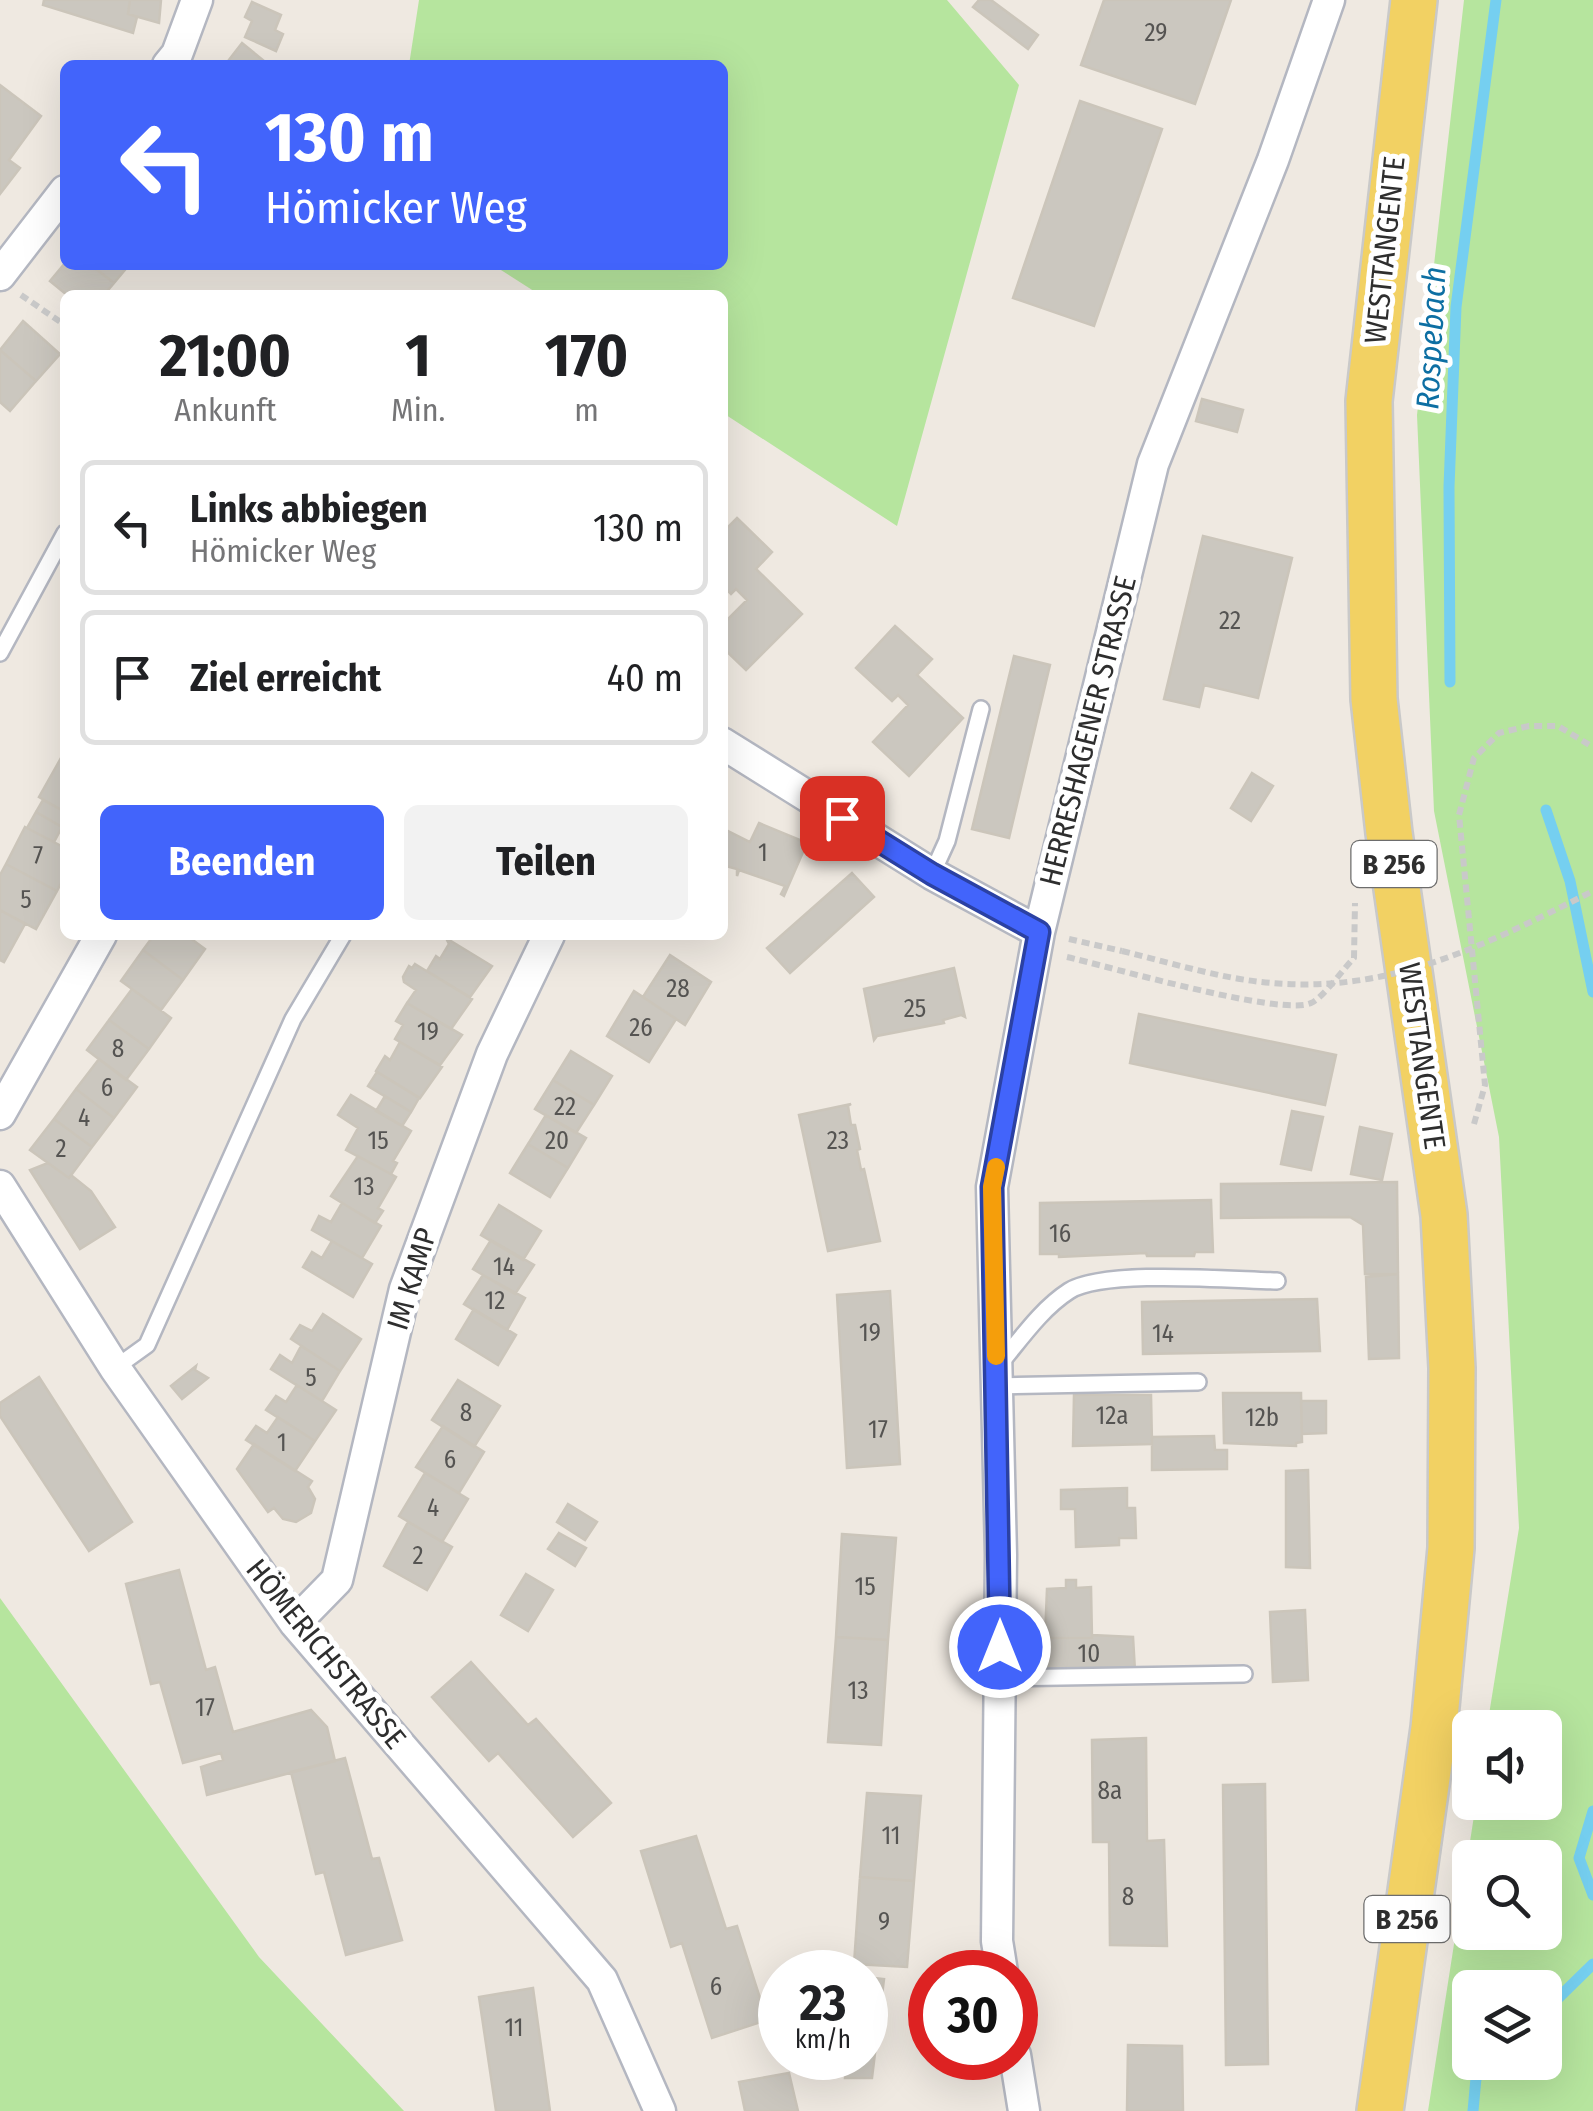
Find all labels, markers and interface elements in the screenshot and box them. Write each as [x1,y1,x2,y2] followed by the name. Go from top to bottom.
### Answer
[1144,18,1168,48] house number: 29
[265,96,434,180] text: 130 m
[100,100,230,230] icon: left
[1357,155,1413,345] street label: WESTTANGENTE
[265,181,527,235] text: Hömicker Weg
[1408,266,1454,410] water label: Rospebach
[160,320,291,392] text: 21:00
[405,320,431,392] text: 1
[545,320,628,392] text: 170
[174,391,277,429] text: Ankunft
[391,391,445,429] text: Min.
[574,391,599,429] text: m
[190,486,428,532] text: Links abbiegen
[105,500,160,555] icon: left
[593,505,683,551] text: 130 m
[190,532,376,570] text: Hömicker Weg
[1032,572,1144,890] street label: HERRESHAGENER STRASSE
[1219,606,1241,636] house number: 22
[105,650,160,705] icon: arrive
[190,655,381,701] text: Ziel erreicht
[607,655,683,701] text: 40 m
[800,776,885,861] pin
[815,791,870,846] icon: arrive
[100,805,384,920] button: Beenden
[404,805,688,920] button: Teilen
[758,838,768,868] house number: 1
[33,841,43,871] house number: 7
[1352,841,1436,887] road number: B 256
[20,885,32,915] house number: 5
[1391,960,1453,1152] street label: WESTTANGENTE
[666,974,690,1004] house number: 28
[904,994,926,1024] house number: 25
[629,1013,653,1043] house number: 26
[417,1017,439,1047] house number: 19
[112,1034,124,1064] house number: 8
[101,1073,113,1103] house number: 6
[554,1092,576,1122] house number: 22
[78,1103,90,1133] house number: 4
[367,1126,389,1156] house number: 15
[545,1126,569,1156] house number: 20
[827,1126,849,1156] house number: 23
[55,1134,67,1164] house number: 2
[353,1172,375,1202] house number: 13
[1049,1219,1071,1249] house number: 16
[379,1224,445,1334] street label: IM KAMP
[493,1252,515,1282] house number: 14
[485,1286,505,1316] house number: 12
[859,1318,881,1348] house number: 19
[1152,1319,1174,1349] house number: 14
[305,1363,317,1393] house number: 5
[460,1398,472,1428] house number: 8
[1096,1401,1128,1431] house number: 12a
[1245,1403,1279,1433] house number: 12b
[868,1415,888,1445] house number: 17
[277,1428,287,1458] house number: 1
[444,1445,456,1475] house number: 6
[427,1493,439,1523] house number: 4
[412,1541,424,1571] house number: 2
[239,1552,413,1756] street label: HÖMERICHSTRASSE
[854,1572,876,1602] house number: 15
[948,1595,1052,1699] position arrow
[1078,1639,1100,1669] house number: 10
[847,1676,869,1706] house number: 13
[195,1693,215,1723] house number: 17
[1452,1710,1562,2080] map controls
[1452,1710,1562,1820] button: sound
[1098,1776,1122,1806] house number: 8a
[881,1821,901,1851] house number: 11
[1452,1840,1562,1950] button: search
[1122,1882,1134,1912] house number: 8
[1364,1896,1450,1942] road number: B 256
[878,1907,890,1937] house number: 9
[908,1950,1038,2080] speed limit sign: 30
[1452,1970,1562,2080] button: layers
[710,1972,722,2002] house number: 6
[800,1973,846,2033] text: 23
[504,2013,524,2043] house number: 11
[795,2025,851,2055] text: km/h

